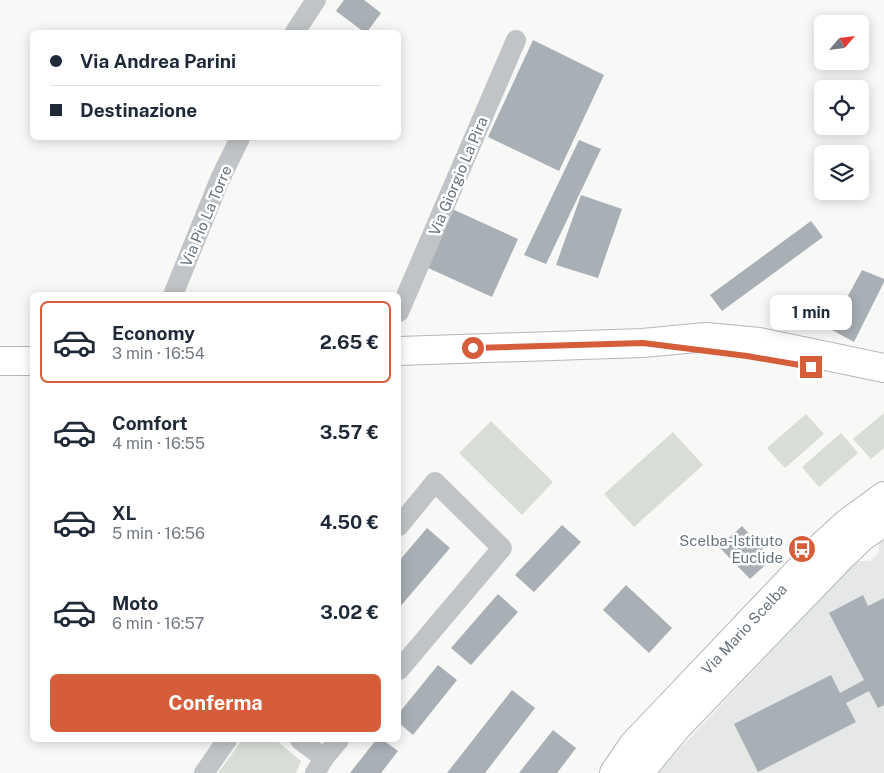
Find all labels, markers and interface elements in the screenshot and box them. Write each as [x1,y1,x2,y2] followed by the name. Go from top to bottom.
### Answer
[814,15,869,70] north arrow
[814,15,869,200] map controls
[80,50,236,72] text: Via Andrea Parini
[814,80,869,135] button: locate
[80,99,197,121] text: Destinazione
[425,114,491,238] street label: Via Giorgio La Pira
[814,145,869,200] button: layers
[177,163,235,269] street label: Via Pio La Torre
[770,294,852,330] callout: 1 min
[792,303,830,322] text: 1 min
[52,320,97,365] icon: car
[112,322,195,344] text: Economy
[320,331,379,353] text: 2.65 €
[462,337,484,359] route start
[112,344,205,363] text: 3 min · 16:54
[800,356,822,378] route end
[52,410,97,455] icon: car
[112,412,188,434] text: Comfort
[320,421,379,443] text: 3.57 €
[112,434,205,453] text: 4 min · 16:55
[52,500,97,545] icon: car
[112,502,137,524] text: XL
[320,511,379,533] text: 4.50 €
[112,524,205,543] text: 5 min · 16:56
[679,532,783,566] place label: Scelba-Istituto Euclide
[787,534,817,564] bus stop icon: Scelba-Istituto Euclide
[698,580,790,678] street label: Via Mario Scelba
[52,590,97,635] icon: car
[112,592,158,614] text: Moto
[320,601,379,623] text: 3.02 €
[112,614,204,633] text: 6 min · 16:57
[50,674,381,732] button: Conferma

